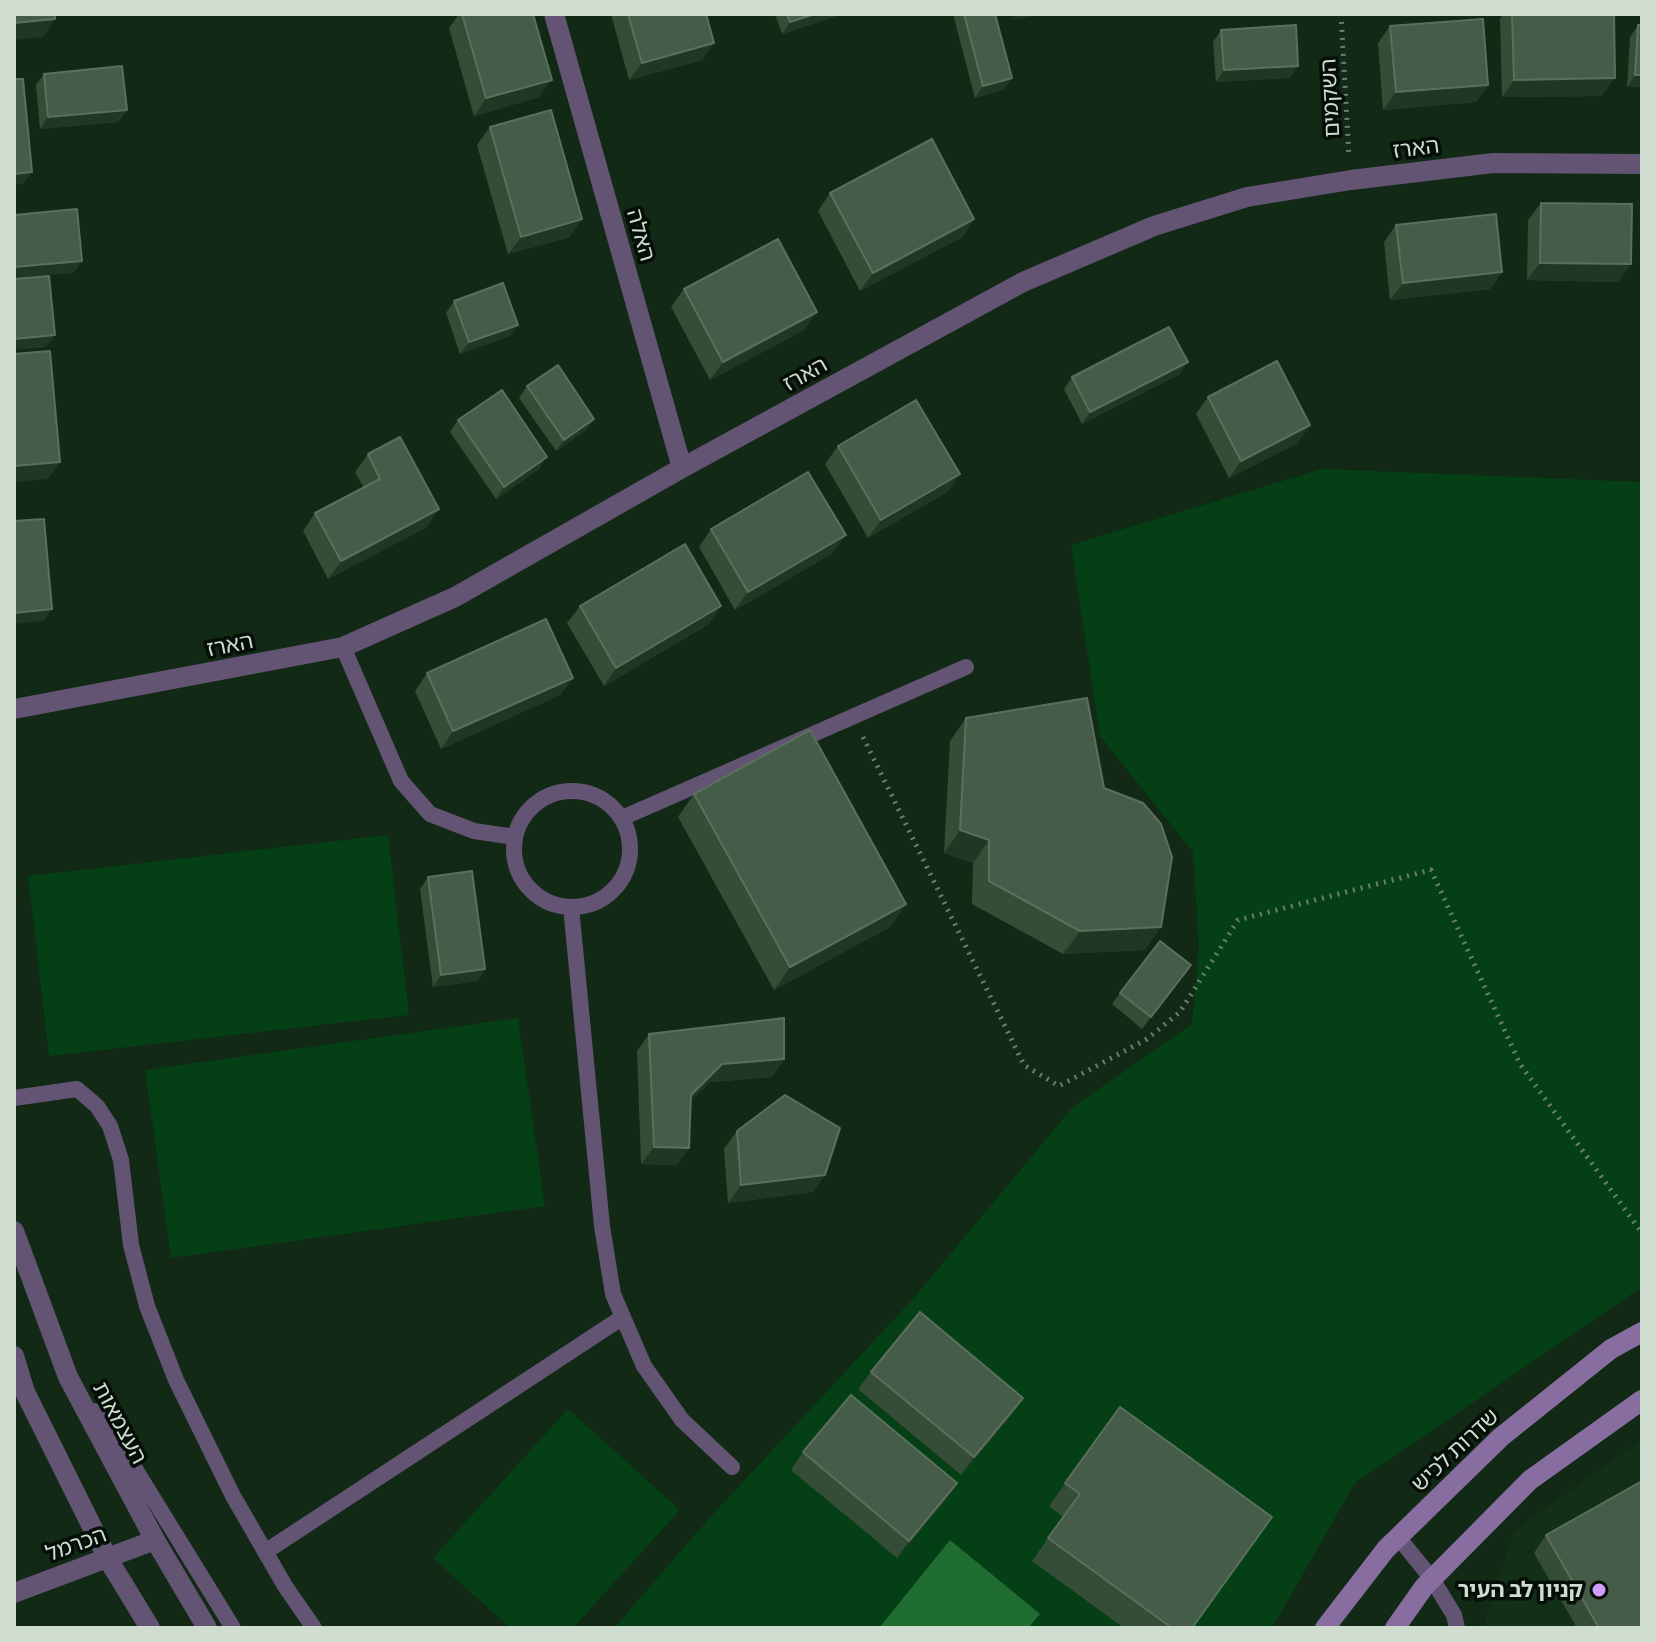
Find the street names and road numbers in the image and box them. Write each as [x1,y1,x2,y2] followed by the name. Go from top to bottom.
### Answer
[1315,58,1345,138] street label: השקמים
[1391,132,1441,164] street label: הארז
[621,206,661,264] street label: האלה
[778,351,832,397] street label: הארז
[205,628,255,662] street label: הארז
[87,1377,153,1469] street label: העצמאות
[1406,1403,1504,1497] street label: שדרות לכיש
[42,1521,110,1567] street label: הכרמל

